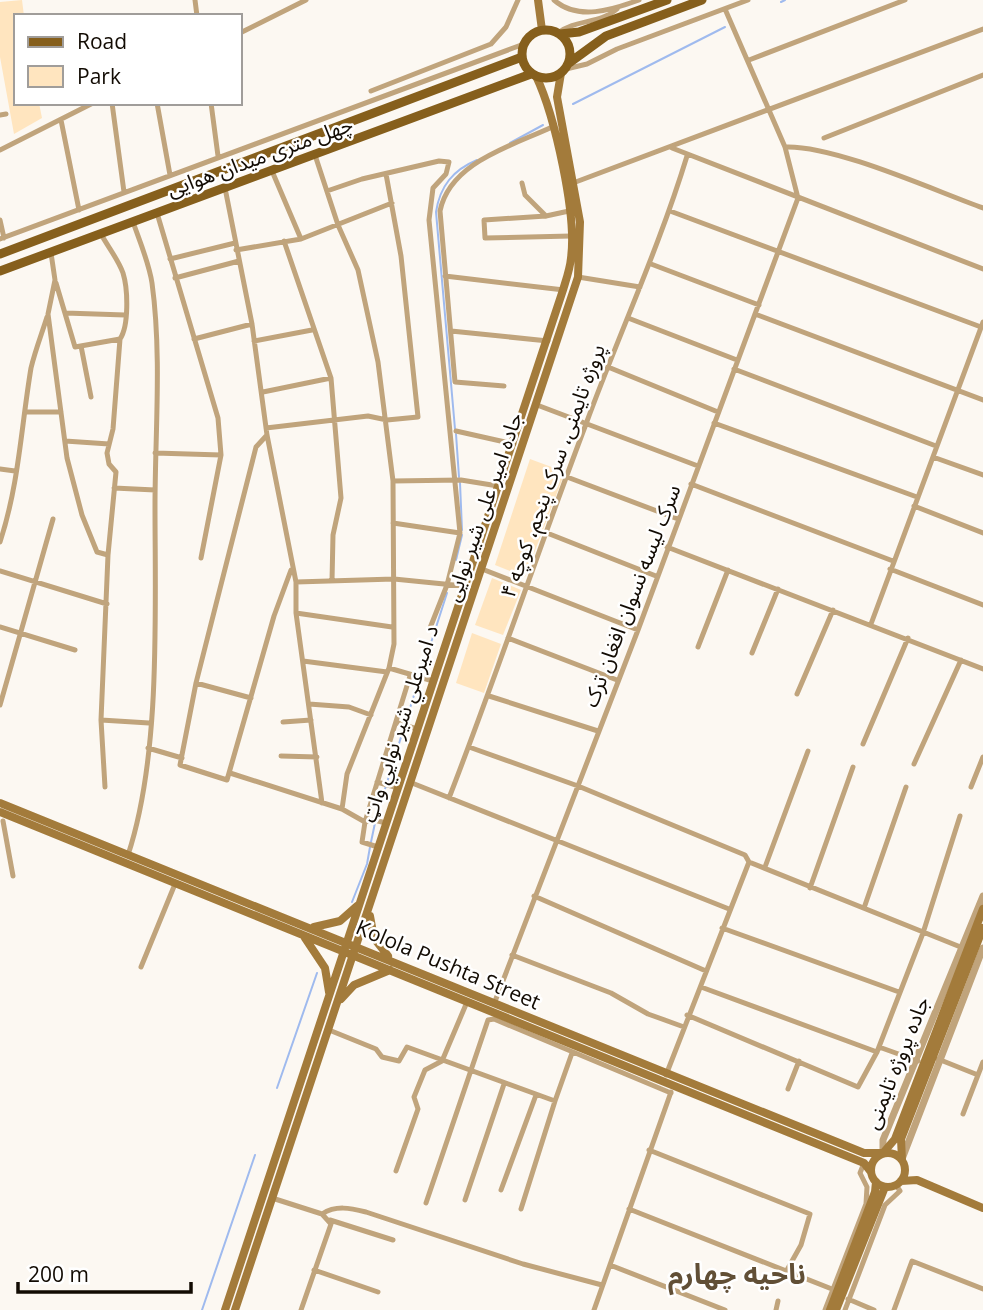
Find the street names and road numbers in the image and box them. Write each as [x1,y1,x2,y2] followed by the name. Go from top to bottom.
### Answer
[163,109,357,203] street label: چهل متری میدان هوایی
[493,340,613,602] street label: پروژه تایمنی، سرک پنجم، کوچه ۴
[438,408,529,605] street label: جاده امیر علی شیر نوایی
[576,480,686,711] street label: سرک لیسه نسوان افغان‌ ترک
[354,621,447,827] street label: د امیرعلي شیر نوايي واټ
[352,913,545,1016] street label: Kolola Pushta Street
[857,992,936,1133] street label: جاده پروژه تایمنی

